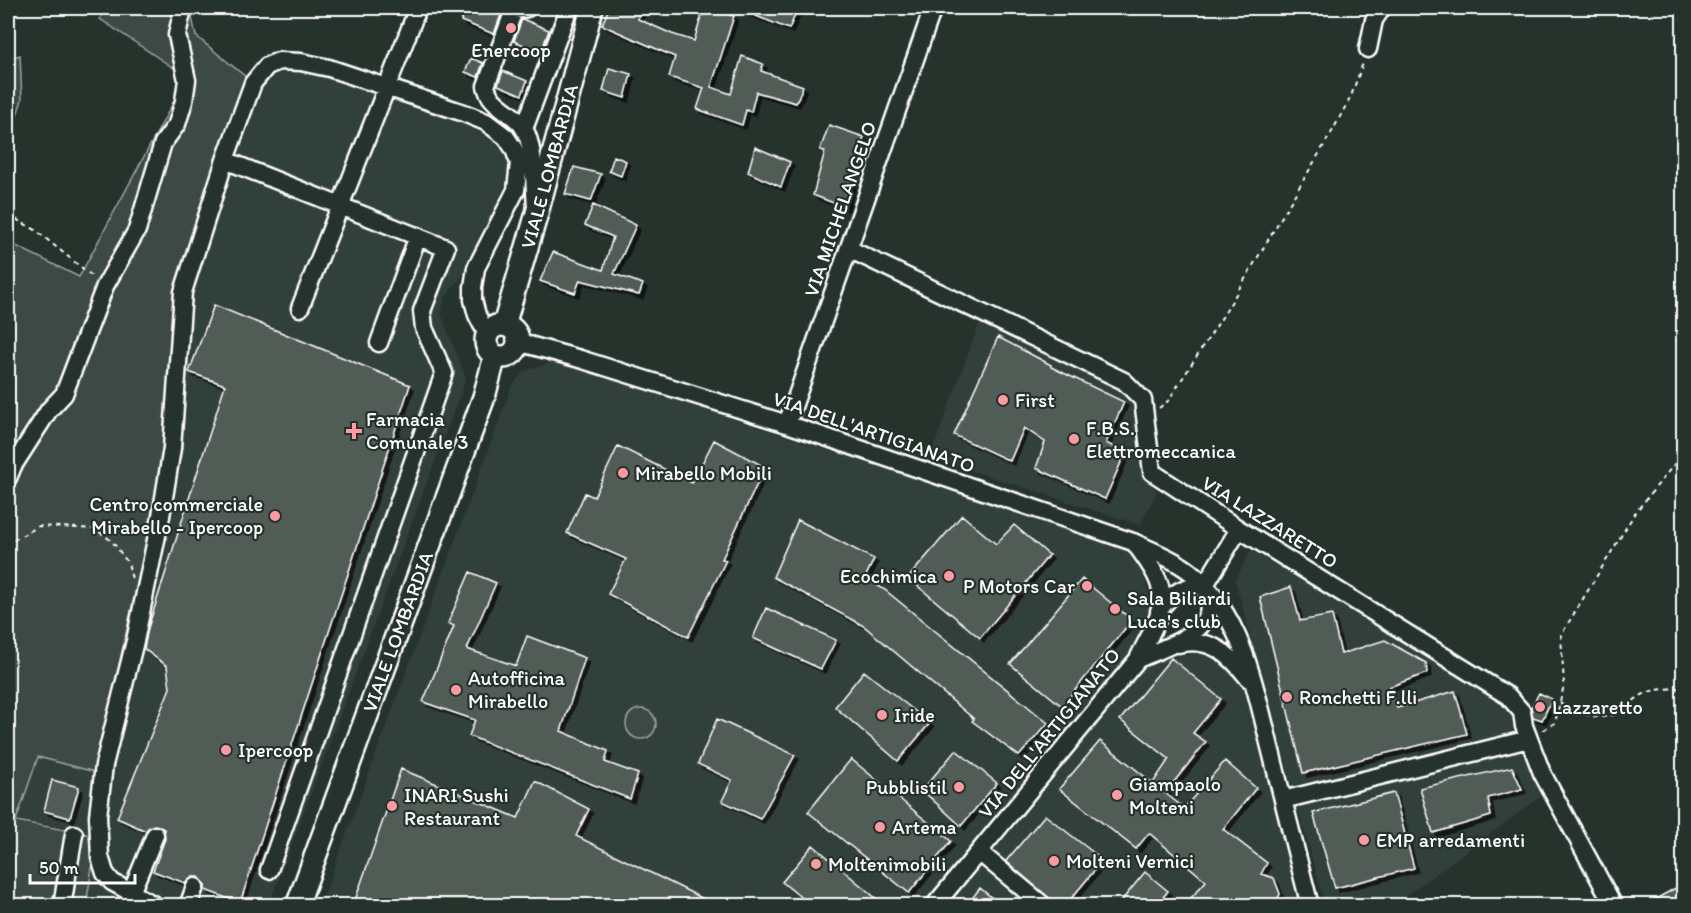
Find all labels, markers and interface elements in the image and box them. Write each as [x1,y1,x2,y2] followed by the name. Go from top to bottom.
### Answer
[504,21,518,35] marker: Enercoop
[471,38,551,62] place label: Enercoop
[515,81,583,251] street label: VIALE LOMBARDIA
[799,118,881,300] street label: VIA MICHELANGELO
[770,386,978,478] street label: VIA DELL'ARTIGIANATO
[1015,388,1055,412] place label: First
[996,393,1010,407] marker: First
[366,407,469,454] place label: Farmacia Comunale 3
[1086,416,1236,463] place label: F.B.S. Elettromeccanica
[347,424,361,438] marker: Farmacia Comunale 3
[1067,432,1081,446] marker: F.B.S. Elettromeccanica
[635,461,772,485] place label: Mirabello Mobili
[616,466,630,480] marker: Mirabello Mobili
[1198,471,1342,573] street label: VIA LAZZARETTO
[89,492,263,539] place label: Centro commerciale Mirabello - Ipercoop
[268,509,282,523] marker: Centro commerciale Mirabello - Ipercoop
[357,548,438,716] street label: VIALE LOMBARDIA
[840,564,938,588] place label: Ecochimica
[942,569,956,583] marker: Ecochimica
[963,574,1075,598] place label: P Motors Car
[1080,579,1094,593] marker: P Motors Car
[1127,586,1231,633] place label: Sala Biliardi Luca's club
[1108,602,1122,616] marker: Sala Biliardi Luca's club
[973,643,1125,823] street label: VIA DELL'ARTIGIANATO
[468,666,566,713] place label: Autofficina Mirabello
[449,683,463,697] marker: Autofficina Mirabello
[1299,685,1417,709] place label: Ronchetti F.lli
[1280,690,1294,704] marker: Ronchetti F.lli
[1552,695,1643,719] place label: Lazzaretto
[1533,700,1547,714] marker: Lazzaretto
[894,703,935,727] place label: Iride
[875,708,889,722] marker: Iride
[238,738,313,762] place label: Ipercoop
[219,743,233,757] marker: Ipercoop
[1129,772,1221,819] place label: Giampaolo Molteni
[866,775,947,799] place label: Pubblistil
[952,780,966,794] marker: Pubblistil
[404,783,509,830] place label: INARI Sushi Restaurant
[1110,788,1124,802] marker: Giampaolo Molteni
[385,799,399,813] marker: INARI Sushi Restaurant
[892,815,957,839] place label: Artema
[873,820,887,834] marker: Artema
[1376,828,1525,852] place label: EMP arredamenti
[1357,833,1371,847] marker: EMP arredamenti
[30,847,135,885] scale bar
[1066,849,1194,873] place label: Molteni Vernici
[828,852,946,876] place label: Moltenimobili
[1047,854,1061,868] marker: Molteni Vernici
[39,857,79,879] text: 50 m
[809,857,823,871] marker: Moltenimobili

